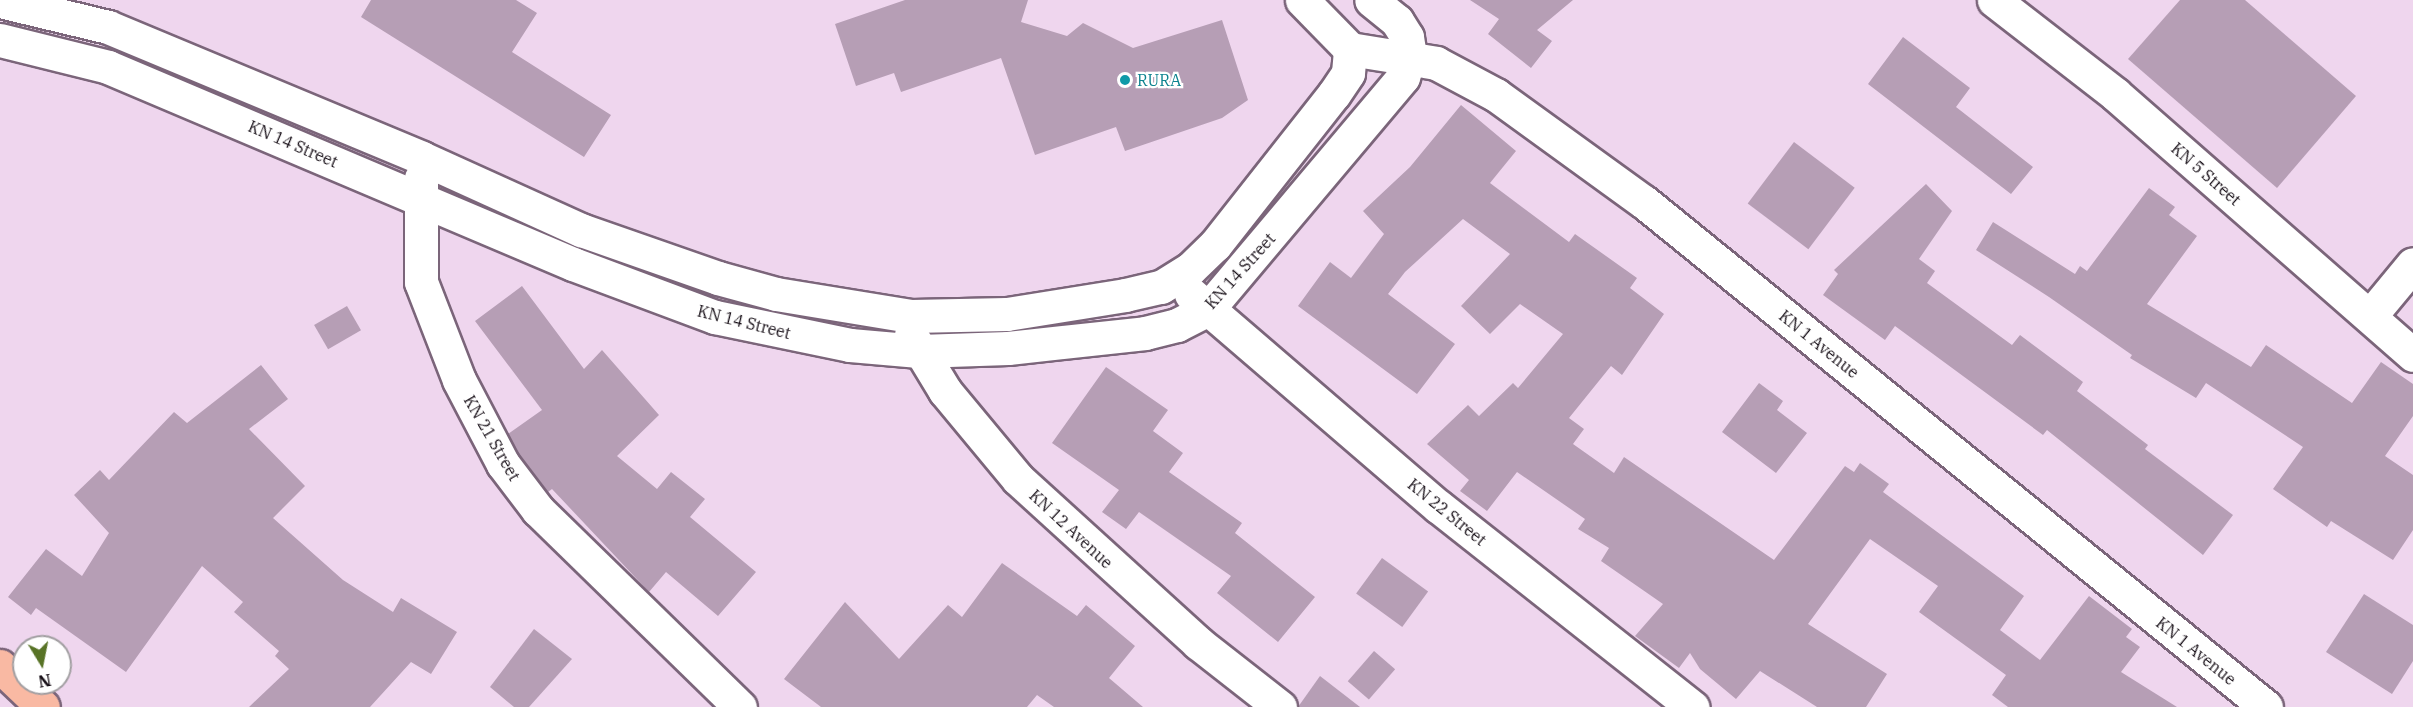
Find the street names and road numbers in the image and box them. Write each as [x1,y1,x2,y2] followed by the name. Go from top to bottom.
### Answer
[245,117,341,171] street label: KN 14 Street
[2167,139,2245,209] street label: KN 5 Street
[1201,229,1279,313] street label: KN 14 Street
[695,301,793,343] street label: KN 14 Street
[1775,306,1863,382] street label: KN 1 Avenue
[460,392,524,484] street label: KN 21 Street
[1404,475,1490,549] street label: KN 22 Street
[1025,486,1117,572] street label: KN 12 Avenue
[2152,613,2240,689] street label: KN 1 Avenue

